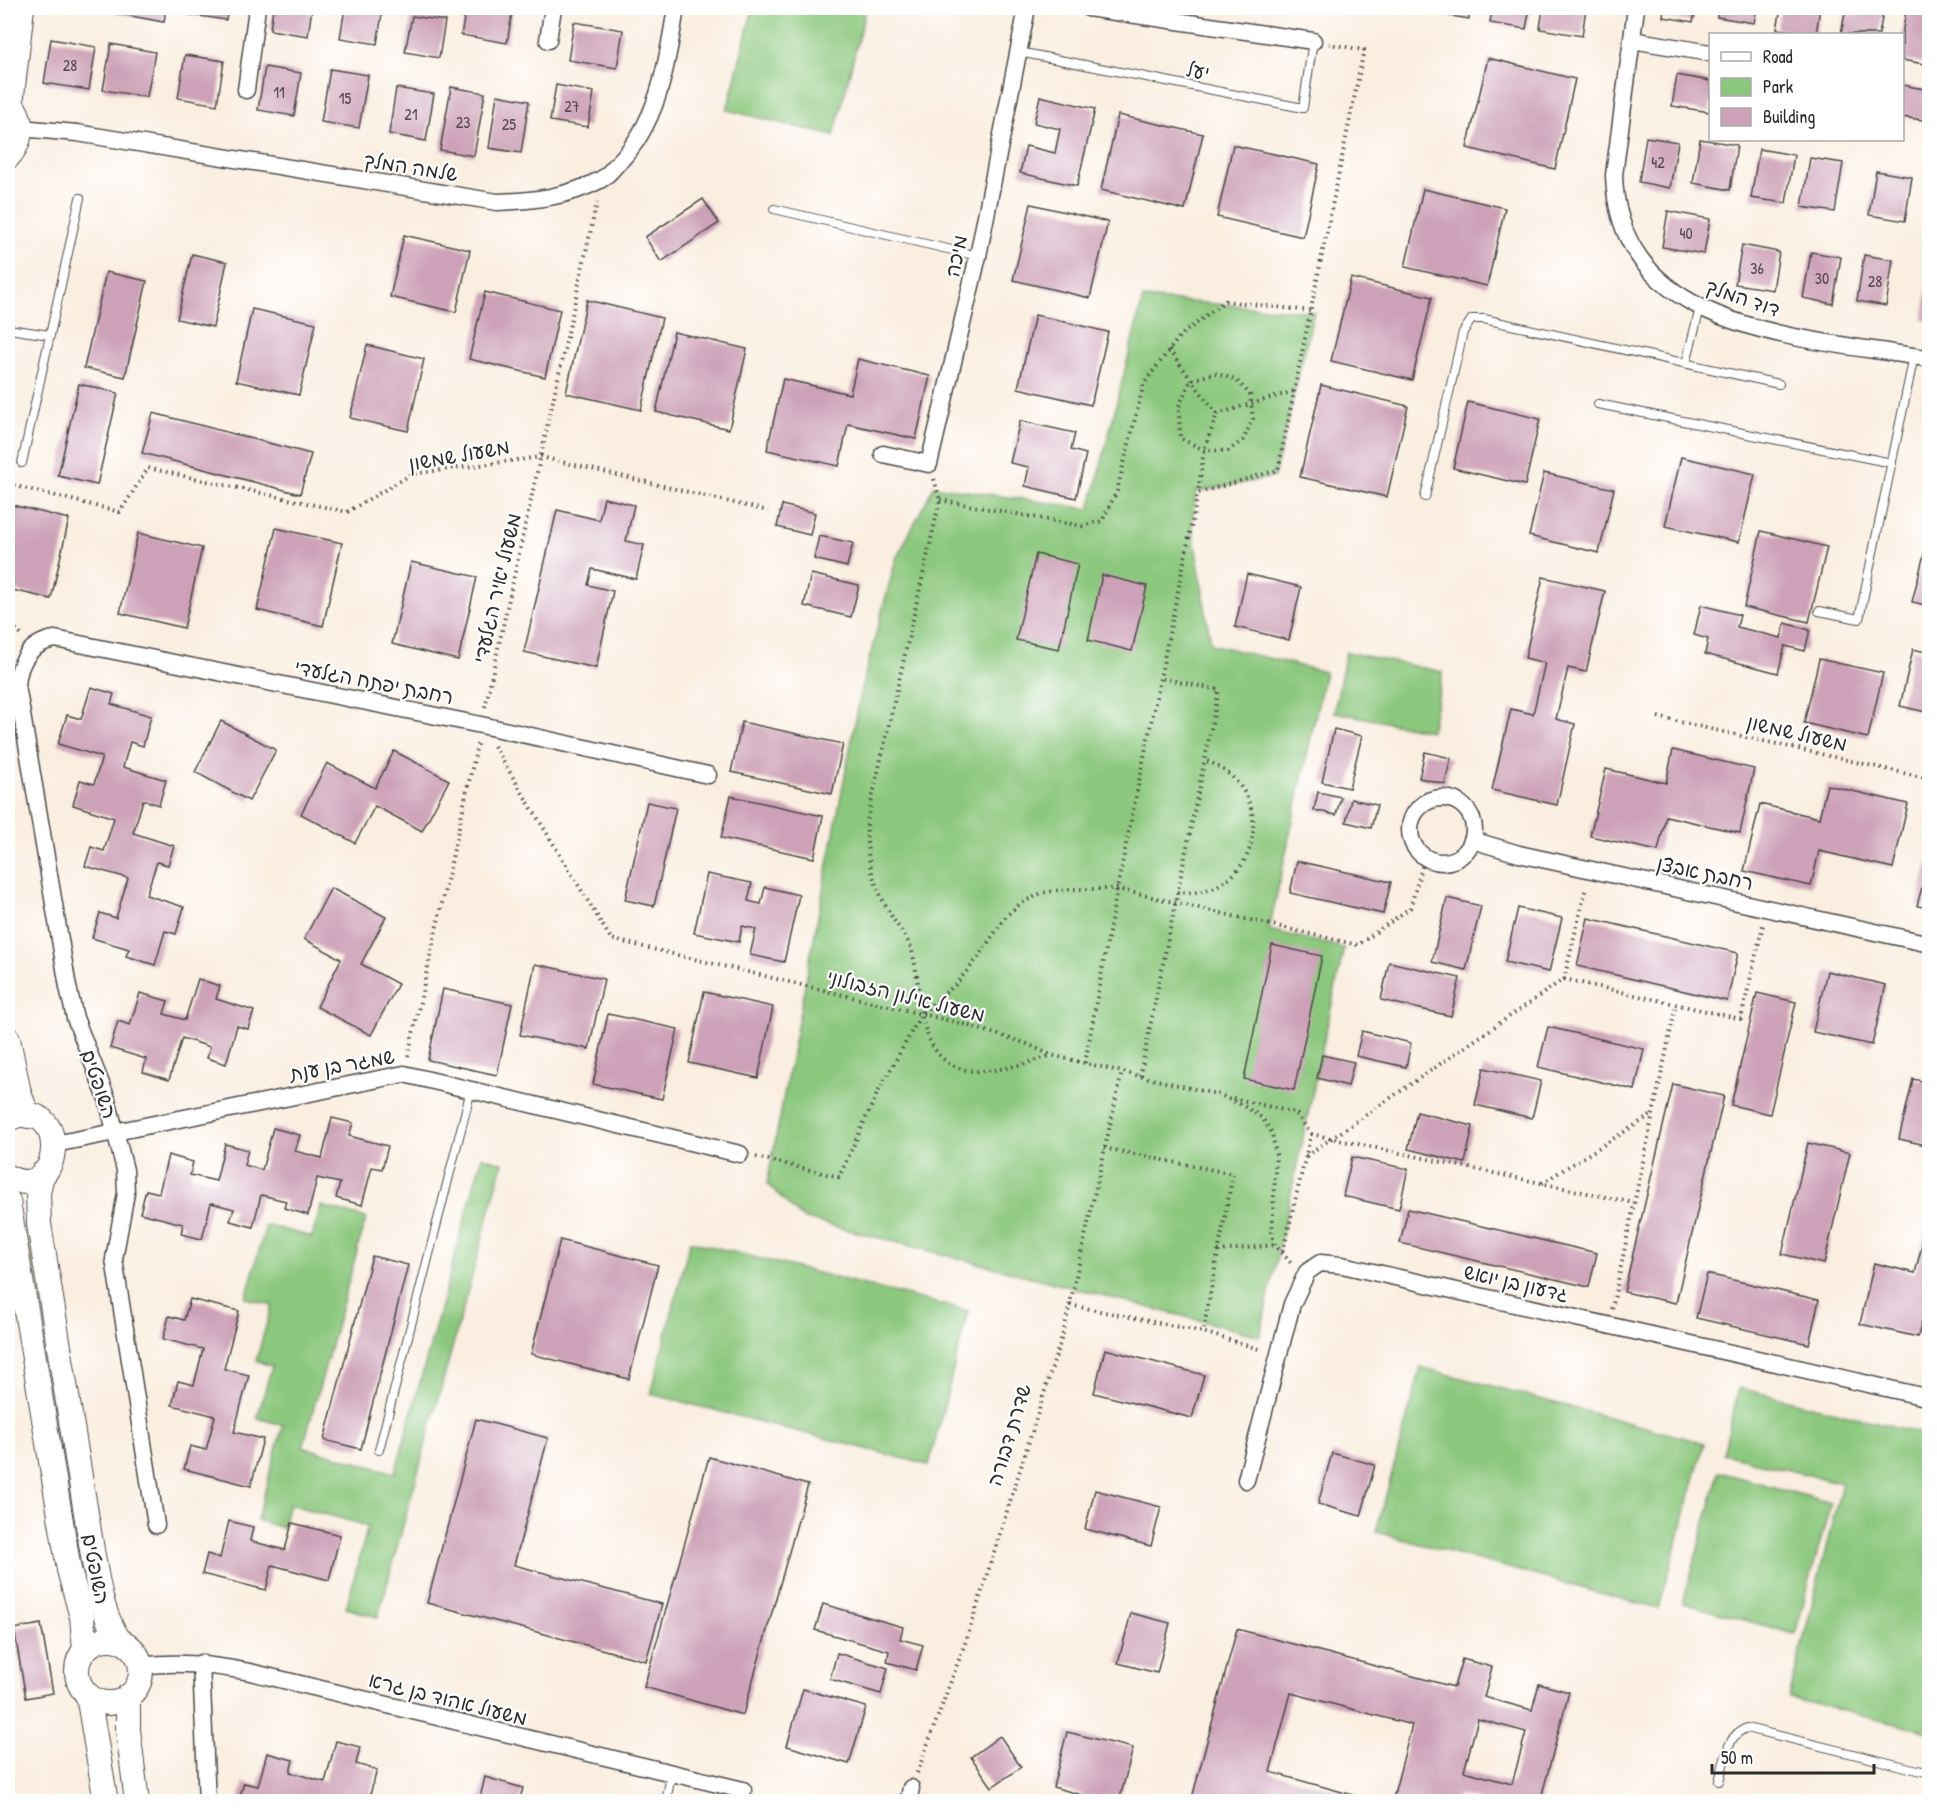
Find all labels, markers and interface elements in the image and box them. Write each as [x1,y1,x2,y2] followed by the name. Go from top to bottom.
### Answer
[1709,33,1904,141] legend
[1763,44,1793,69] text: Road
[63,54,77,76] house number: 28
[1184,55,1212,86] street label: יעל
[1763,74,1794,99] text: Park
[273,81,285,103] house number: 11
[339,87,352,109] house number: 15
[564,95,580,117] house number: 27
[404,103,418,125] house number: 21
[1763,104,1815,129] text: Building
[456,111,470,133] house number: 23
[502,113,516,135] house number: 25
[362,146,460,187] street label: שלמה המלך
[1651,151,1665,173] house number: 42
[1679,222,1693,244] house number: 40
[938,232,973,279] street label: מיכה
[1750,257,1764,279] house number: 36
[1815,267,1829,289] house number: 30
[1868,270,1882,292] house number: 28
[1702,272,1784,323] street label: דוד המלך
[406,432,512,477] street label: משעול שמשון
[466,510,527,666] street label: משעול יאיר הגלעדי
[292,653,456,710] street label: רחבת יפתח הגלעדי
[1744,708,1850,757] street label: משעול שמשון
[1654,849,1756,896] street label: רחבת אבצן
[824,963,988,1028] street label: משעול אילון הזבולוני
[286,1042,397,1087] street label: שמגר בן ענת
[75,1046,124,1122] street label: השופטים
[1461,1257,1571,1308] street label: גדעון בן יואש
[980,1380,1037,1489] street label: שדרת דבורה
[76,1531,117,1607] street label: השופטים
[366,1666,530,1731] street label: משעול אהוד בן גרא
[1712,1737,1874,1775] scale bar
[1721,1745,1753,1770] text: 50 m

